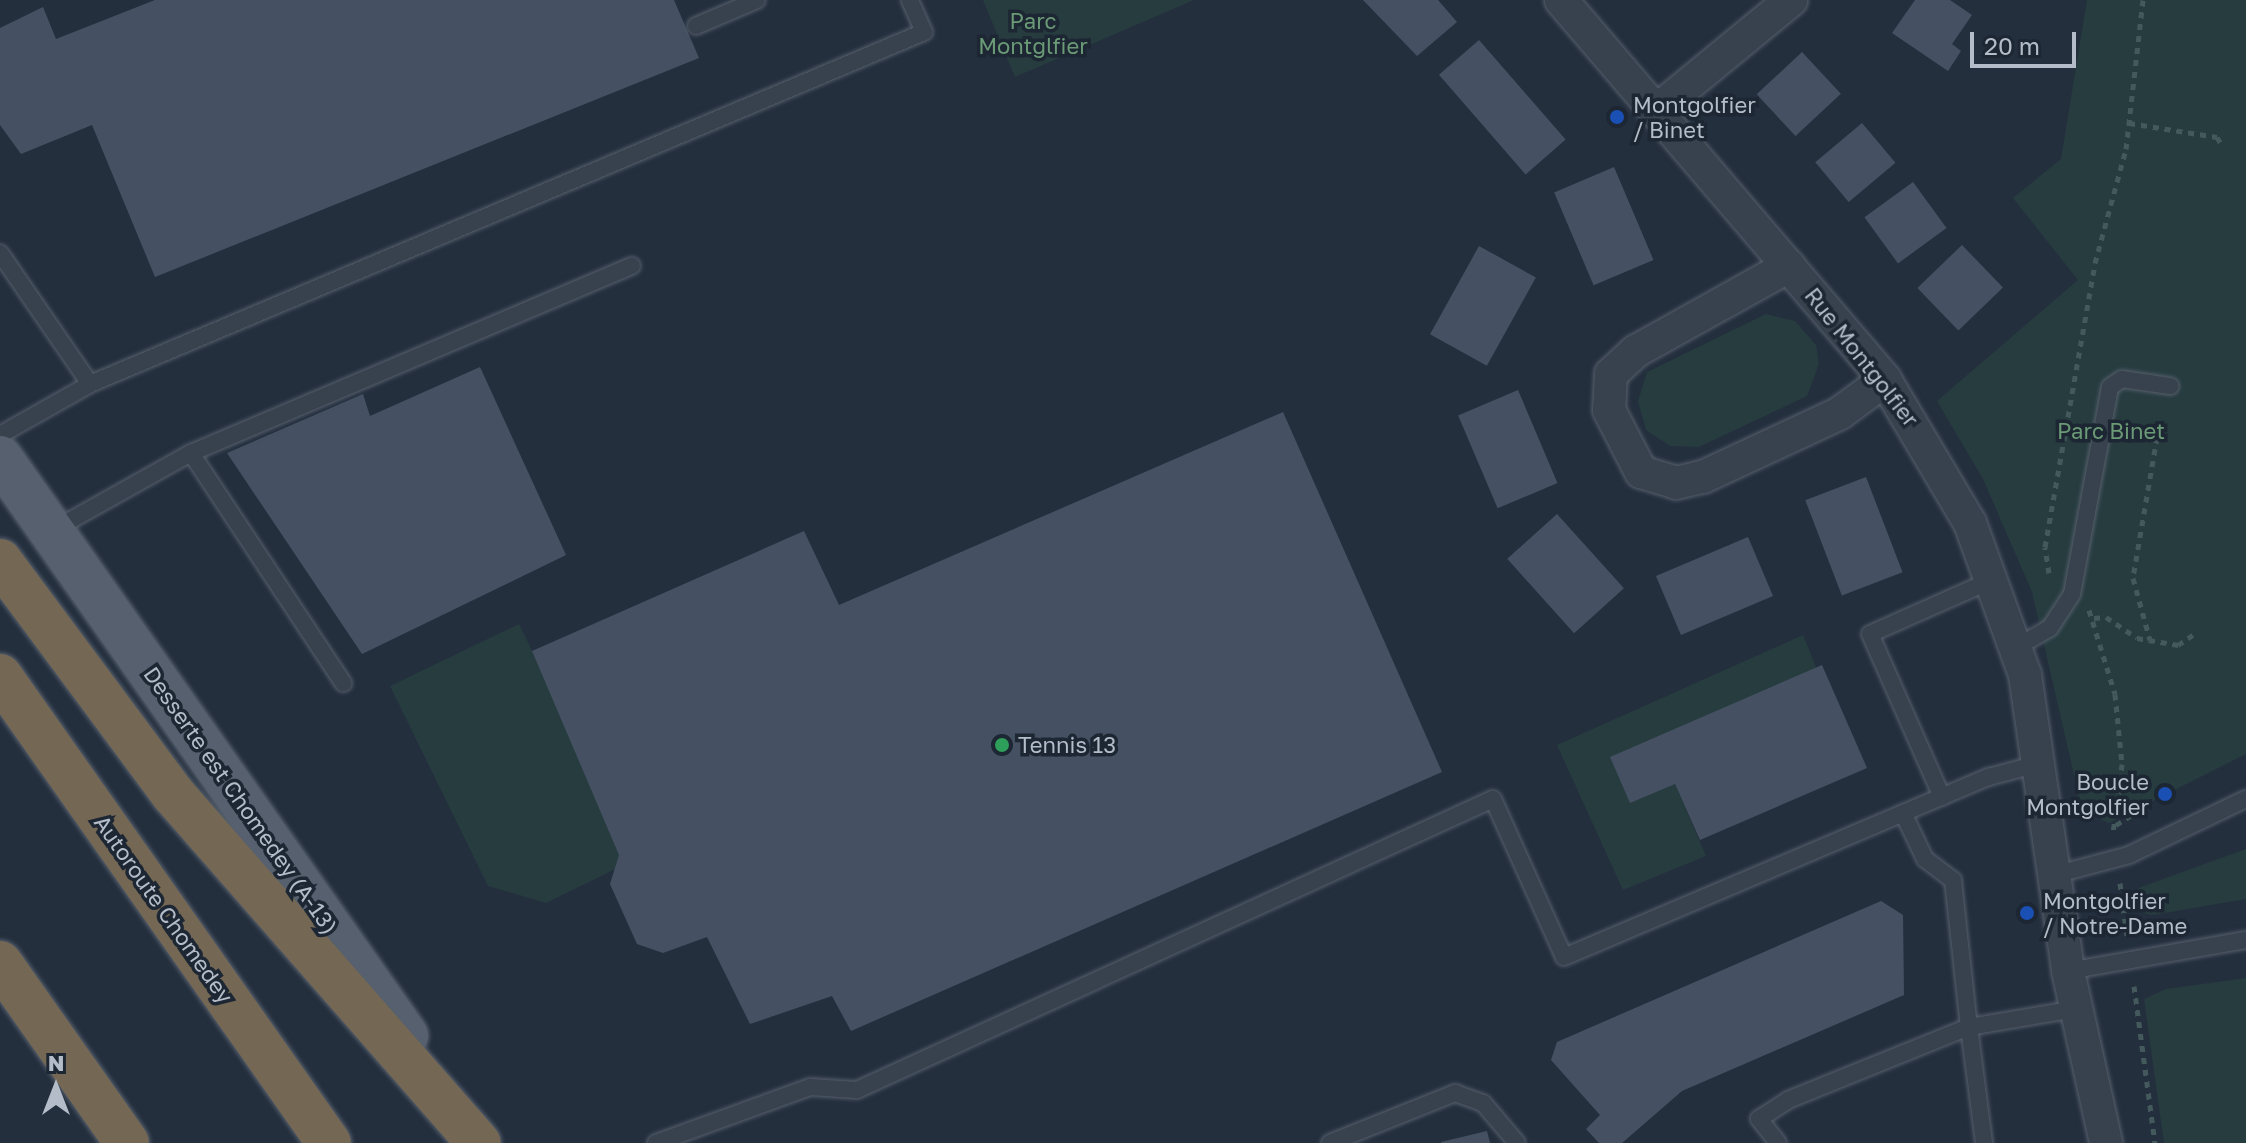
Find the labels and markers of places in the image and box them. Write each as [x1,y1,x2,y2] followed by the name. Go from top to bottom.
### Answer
[1633,91,1756,142] place label: Montgolfier / Binet
[1608,108,1626,126] marker: Montgolfier / Binet
[1018,732,1116,758] place label: Tennis 13
[993,736,1011,754] marker: Tennis 13
[2026,768,2149,820] place label: Boucle Montgolfier
[2156,785,2174,803] marker: Boucle Montgolfier
[2043,887,2187,938] place label: Montgolfier / Notre-Dame
[2018,904,2036,922] marker: Montgolfier / Notre-Dame

